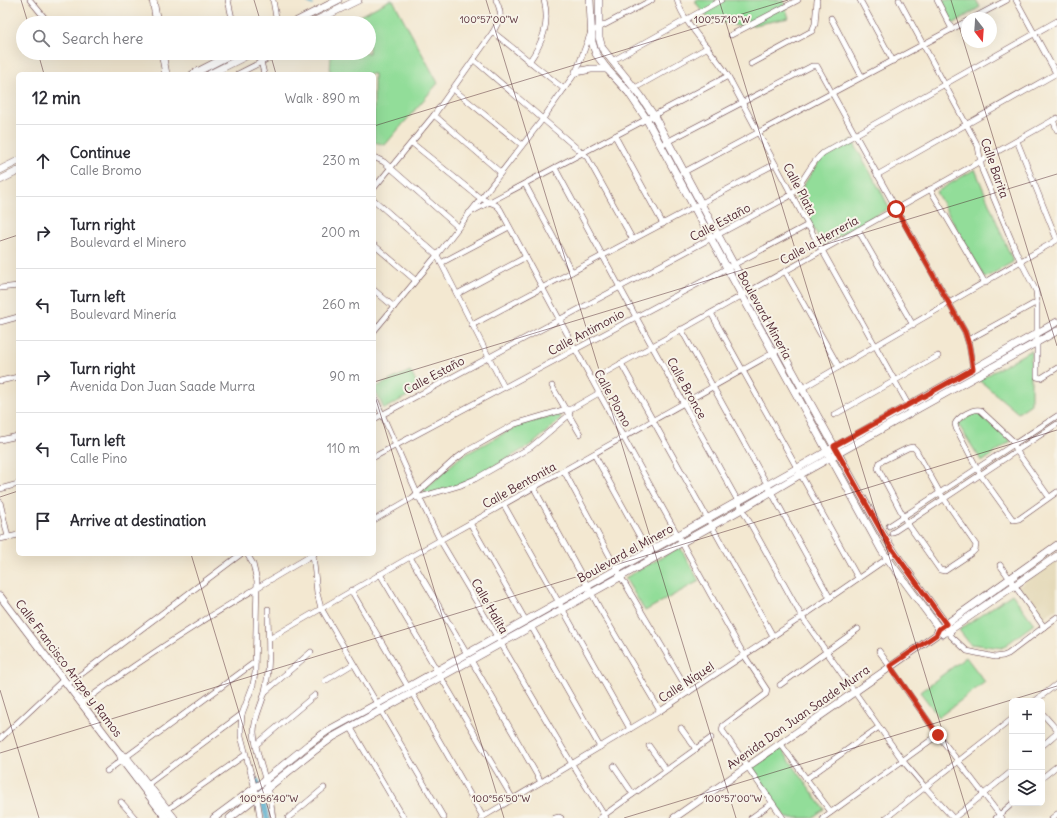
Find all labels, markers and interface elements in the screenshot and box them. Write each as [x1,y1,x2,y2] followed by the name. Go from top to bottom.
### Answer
[961,12,997,48] north arrow
[460,13,518,26] text: 100°57'00"W
[694,13,750,26] text: 100°57'10"W
[16,16,376,60] search box
[30,27,52,49] icon: search
[62,29,143,48] text: Search here
[32,87,81,109] text: 12 min
[285,90,360,107] text: Walk · 890 m
[978,136,1012,200] street label: Calle Barita
[70,143,131,162] text: Continue
[32,150,54,172] icon: ahead
[322,152,360,169] text: 230 m
[780,160,820,218] street label: Calle Plata
[70,162,142,179] text: Calle Bromo
[687,200,753,244] street label: Calle Estaño
[887,200,905,218] route start
[777,212,861,268] street label: Calle la Herrería
[70,215,135,234] text: Turn right
[32,222,54,244] icon: right
[321,224,360,241] text: 200 m
[70,234,186,251] text: Boulevard el Minero
[735,268,795,362] street label: Boulevard Minería
[70,287,125,306] text: Turn left
[32,294,54,316] icon: left
[322,296,360,313] text: 260 m
[545,305,627,358] street label: Calle Antimonio
[70,306,176,323] text: Boulevard Minería
[401,353,467,397] street label: Calle Estaño
[664,355,710,421] street label: Calle Bronce
[70,359,135,378] text: Turn right
[32,366,54,388] icon: right
[591,367,635,430] street label: Calle Plomo
[329,368,360,385] text: 90 m
[70,378,255,395] text: Avenida Don Juan Saade Murra
[70,431,125,450] text: Turn left
[32,438,54,460] icon: left
[327,440,360,457] text: 110 m
[70,450,127,467] text: Calle Pino
[480,459,559,511] street label: Calle Bentonita
[32,510,54,532] icon: arrive
[70,511,206,530] text: Arrive at destination
[574,520,676,586] street label: Boulevard el Minero
[468,576,512,636] street label: Calle Halita
[12,596,126,740] street label: Calle Francisco Arizpe y Ramos
[655,659,717,705] street label: Calle Níquel
[724,662,872,772] street label: Avenida Don Juan Saade Murra
[1009,698,1045,806] map controls
[1009,698,1045,734] button: +
[929,726,947,744] route end
[1009,734,1045,770] button: −
[1009,770,1045,806] button: layers
[240,792,298,805] text: 100°56'40"W
[472,792,530,805] text: 100°56'50"W
[704,792,762,805] text: 100°57'00"W

